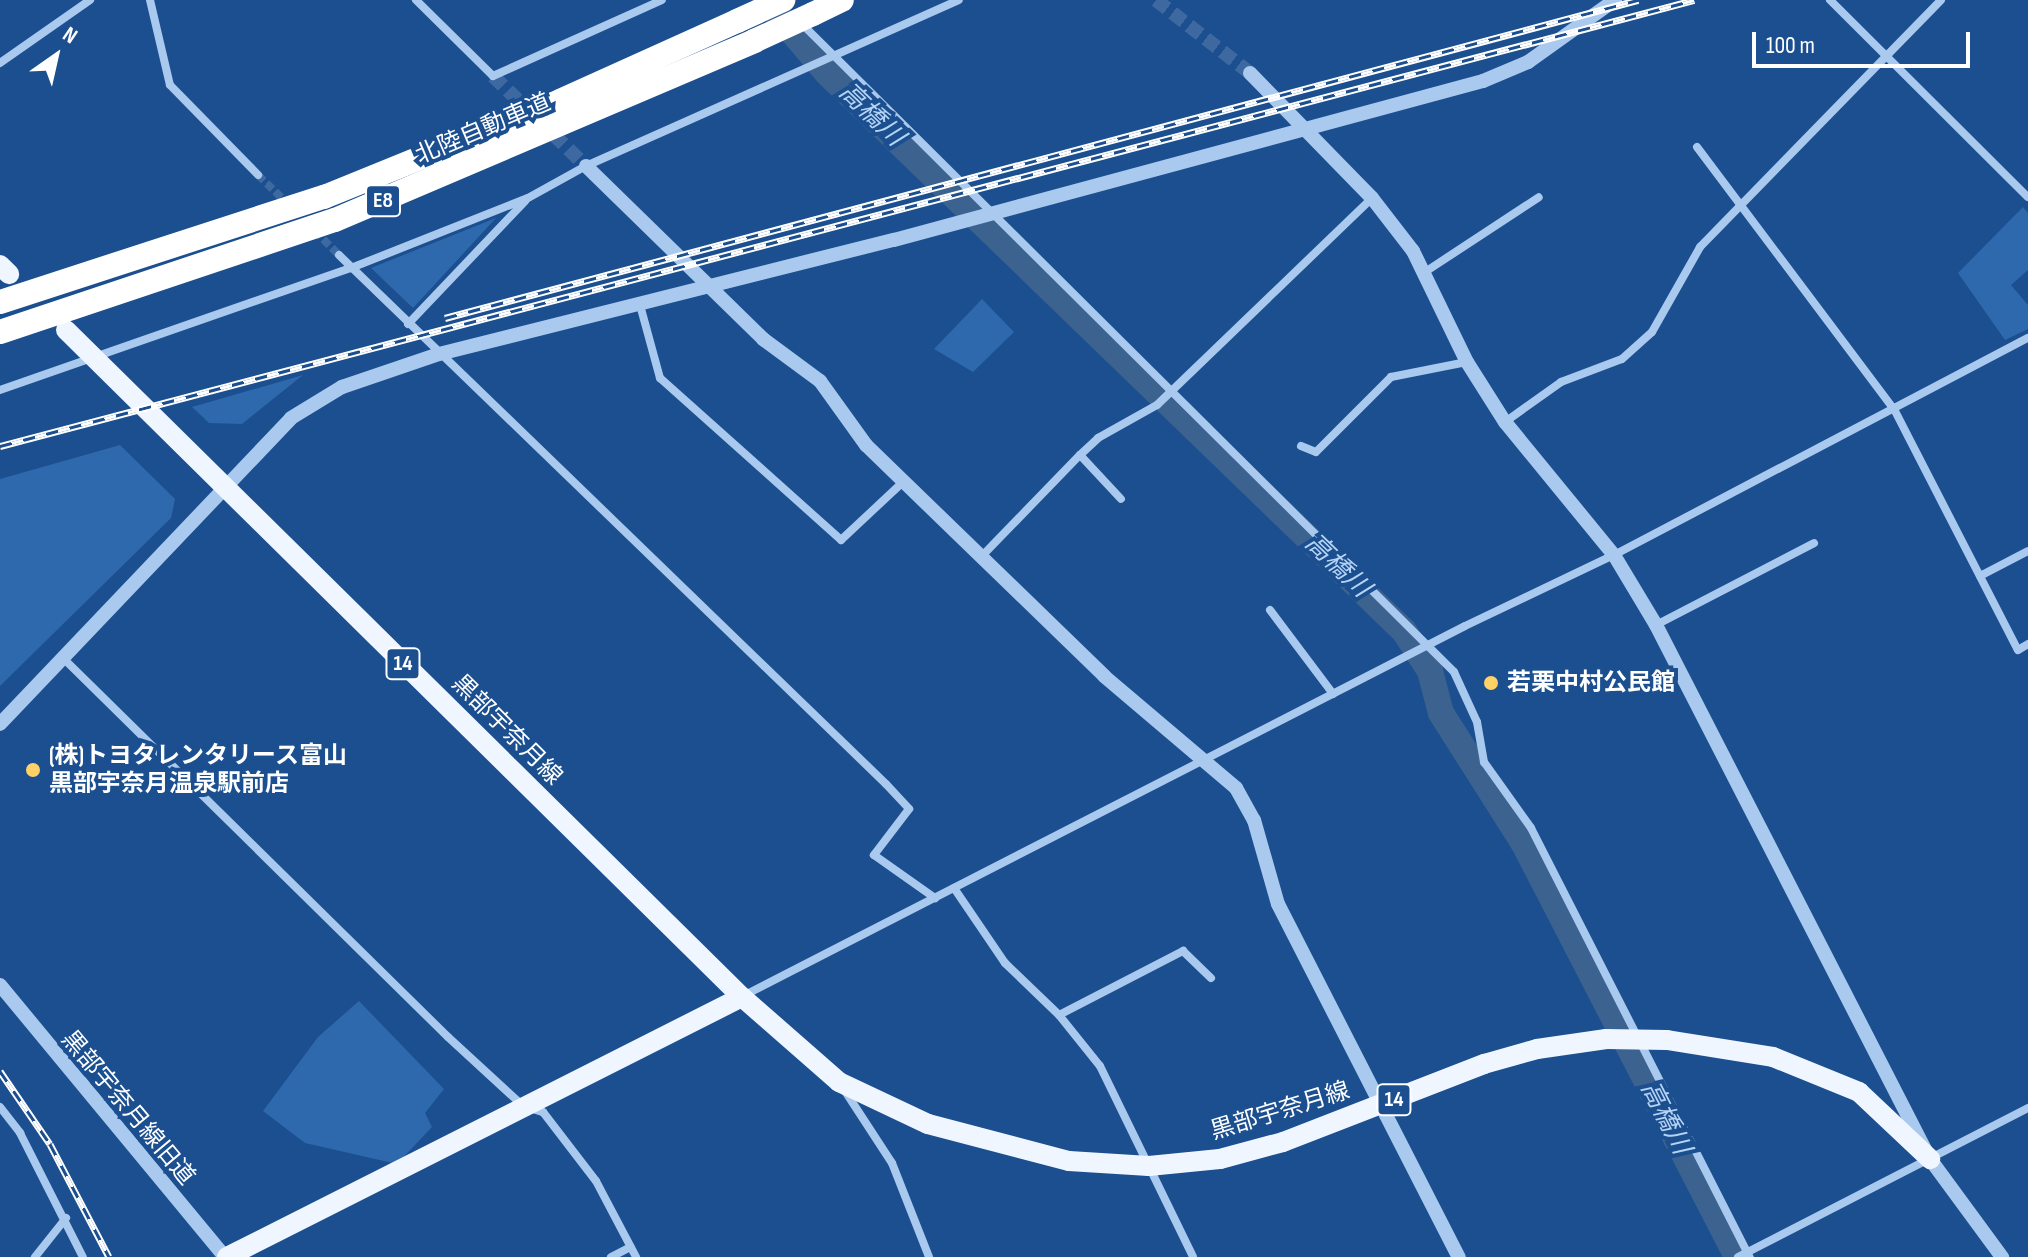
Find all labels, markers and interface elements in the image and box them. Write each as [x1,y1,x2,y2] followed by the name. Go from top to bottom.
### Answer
[16,16,96,96] north arrow
[1756,16,1974,66] scale bar
[57,21,82,50] text: N
[1766,31,1815,60] text: 100 m
[832,77,910,153] water label: 高橋川
[411,88,555,170] street label: 北陸自動車道
[365,183,401,219] road number: E8
[1298,528,1376,604] water label: 高橋川
[385,646,421,682] road number: 14
[446,669,568,791] street label: 黒部宇奈月線
[1507,669,1675,697] place label: 若栗中村公民館
[1482,674,1500,692] marker: 若栗中村公民館
[49,742,348,798] place label: (株)トヨタレンタリース富山 黒部宇奈月温泉駅前店
[24,761,42,779] marker: (株)トヨタレンタリース富山 黒部宇奈月温泉駅前店
[55,1025,201,1191] street label: 黒部宇奈月線旧道
[1207,1076,1353,1146] street label: 黒部宇奈月線
[1633,1076,1697,1160] water label: 高橋川
[1376,1082,1412,1118] road number: 14

